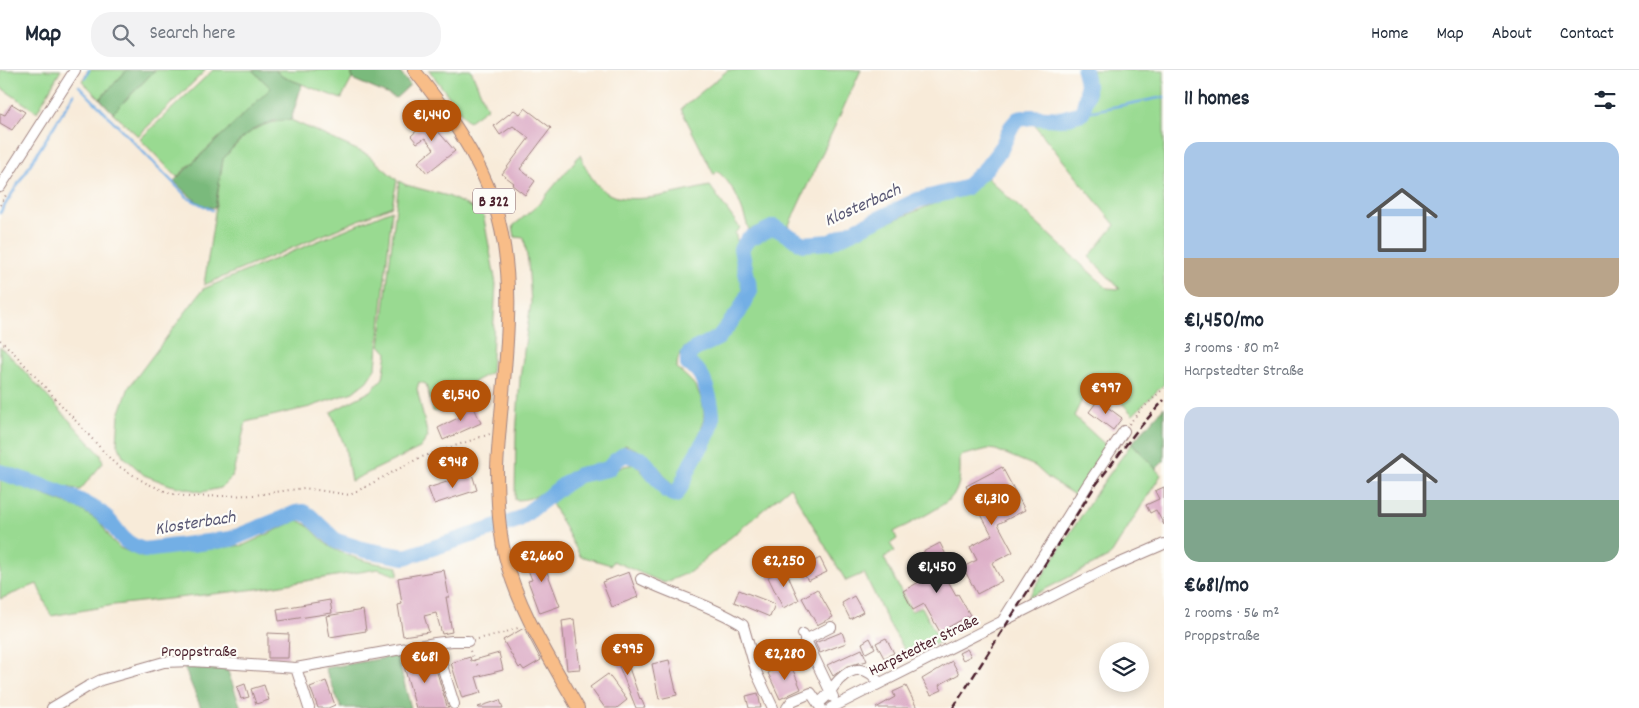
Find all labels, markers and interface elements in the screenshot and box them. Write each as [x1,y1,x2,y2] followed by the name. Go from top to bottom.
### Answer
[91,12,441,57] search box
[25,18,61,52] text: Map
[109,21,137,49] icon: search
[149,21,235,48] text: Search here
[1371,22,1408,47] text: Home
[1436,22,1464,47] text: Map
[1492,22,1532,47] text: About
[1560,22,1614,47] text: Contact
[1184,85,1249,115] text: 11 homes
[1591,86,1619,114] icon: filters
[391,100,473,142] pin: €1,440
[413,104,451,127] text: €1,440
[1357,175,1447,265] icon: home
[821,178,906,234] water label: Klosterbach
[473,188,515,214] road number: B 322
[1184,307,1264,337] text: €1,450/mo
[1184,337,1279,360] text: 3 rooms · 80 m²
[1184,360,1304,383] text: Harpstedter Straße
[1076,372,1136,415] pin: €997
[1091,377,1121,400] text: €997
[420,380,502,422] pin: €1,540
[442,384,480,407] text: €1,540
[1357,440,1447,530] icon: home
[423,446,483,489] pin: €948
[438,451,468,474] text: €948
[951,484,1033,526] pin: €1,310
[975,488,1009,511] text: €1,310
[153,506,238,543] water label: Klosterbach
[501,540,583,583] pin: €2,660
[520,545,564,568] text: €2,660
[743,546,825,588] pin: €2,250
[763,550,805,573] text: €2,250
[896,552,978,594] pin: €1,450
[918,556,956,579] text: €1,450
[1184,572,1249,602] text: €681/mo
[1184,602,1279,625] text: 2 rooms · 56 m²
[865,610,983,683] street label: Harpstedter Straße
[1184,625,1260,648] text: Proppstraße
[598,634,658,676] pin: €995
[613,638,644,661] text: €995
[744,638,826,681] pin: €2,280
[161,641,237,664] street label: Proppstraße
[395,642,455,684] pin: €681
[1099,642,1149,692] map controls
[1099,642,1149,692] button: layers
[764,643,806,666] text: €2,280
[412,646,438,669] text: €681

